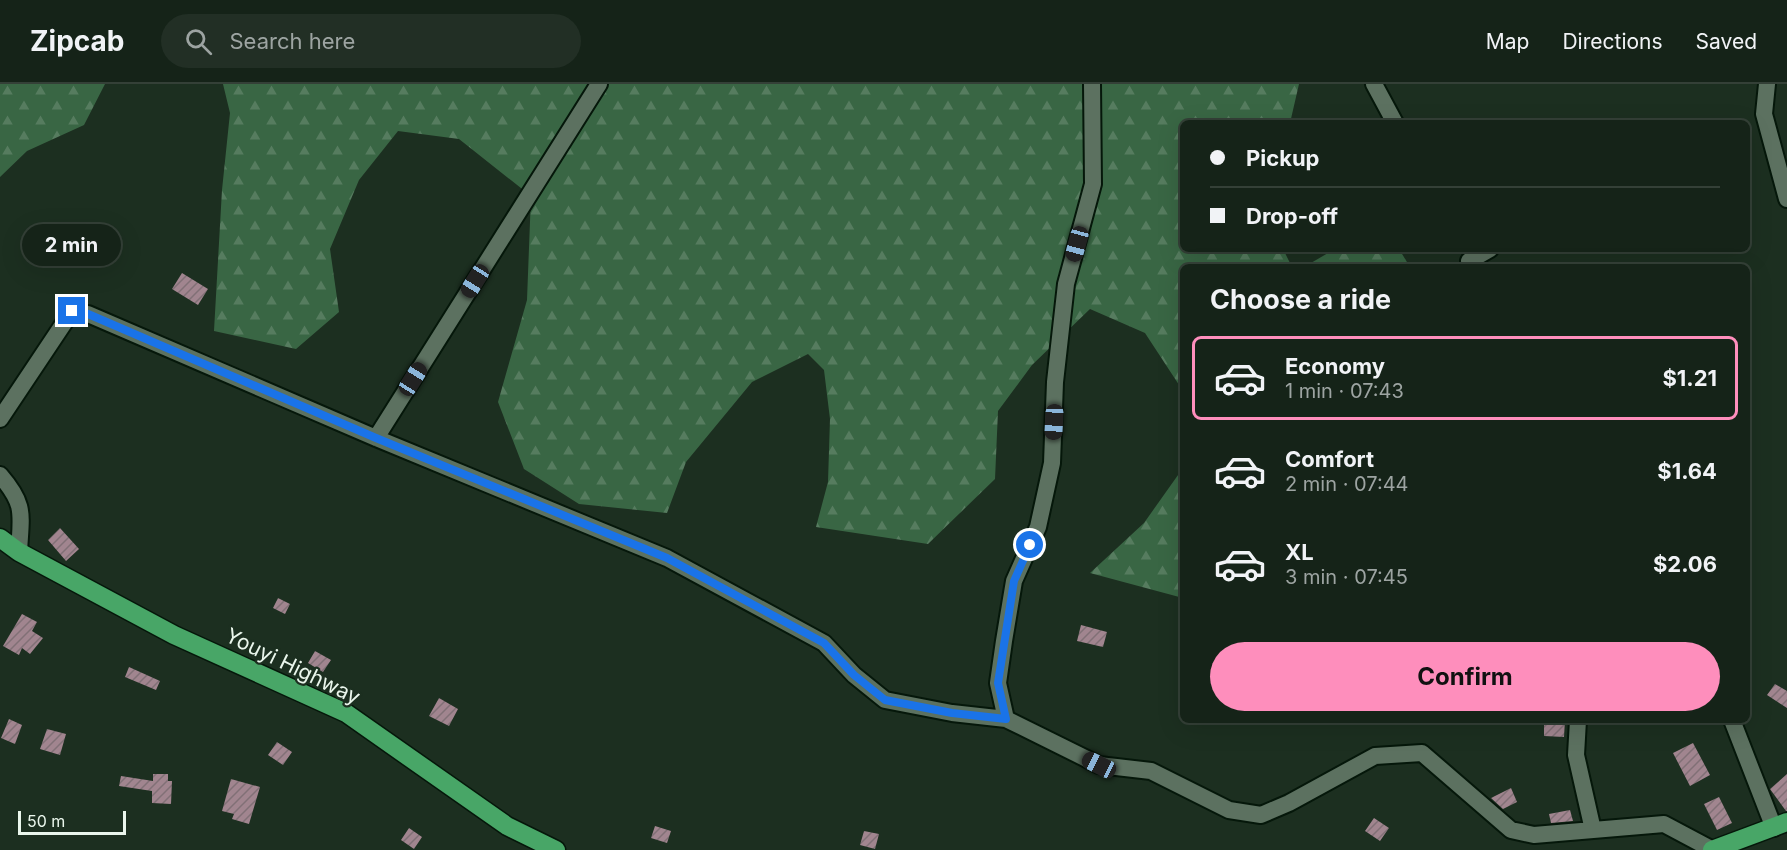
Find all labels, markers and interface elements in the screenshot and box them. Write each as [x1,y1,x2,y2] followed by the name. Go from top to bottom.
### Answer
[161,14,581,68] search box
[30,24,125,58] text: Zipcab
[182,25,215,58] icon: search
[230,28,355,54] text: Search here
[1486,29,1529,54] text: Map
[1562,29,1663,54] text: Directions
[1696,29,1757,54] text: Saved
[1246,145,1320,171] text: Pickup
[1246,203,1338,229] text: Drop-off
[22,224,122,266] callout: 2 min
[1064,224,1090,264] car
[45,233,98,257] text: 2 min
[458,261,492,301] car
[1210,283,1391,316] text: Choose a ride
[58,297,85,324] route end
[1213,351,1267,405] icon: car
[1285,353,1385,379] text: Economy
[396,359,430,399] car
[1662,365,1717,391] text: $1.21
[1285,379,1404,403] text: 1 min · 07:43
[1044,404,1064,440] car
[1213,444,1267,498] icon: car
[1285,446,1374,472] text: Comfort
[1657,458,1717,484] text: $1.64
[1285,472,1409,496] text: 2 min · 07:44
[1016,531,1043,558] route start
[1213,537,1267,591] icon: car
[1285,539,1314,565] text: XL
[1653,551,1717,577] text: $2.06
[1285,565,1408,589] text: 3 min · 07:45
[221,623,365,710] street label: Youyi Highway
[1210,642,1720,711] button: Confirm
[1079,749,1119,781] car
[18,808,126,836] scale bar
[27,811,65,831] text: 50 m

